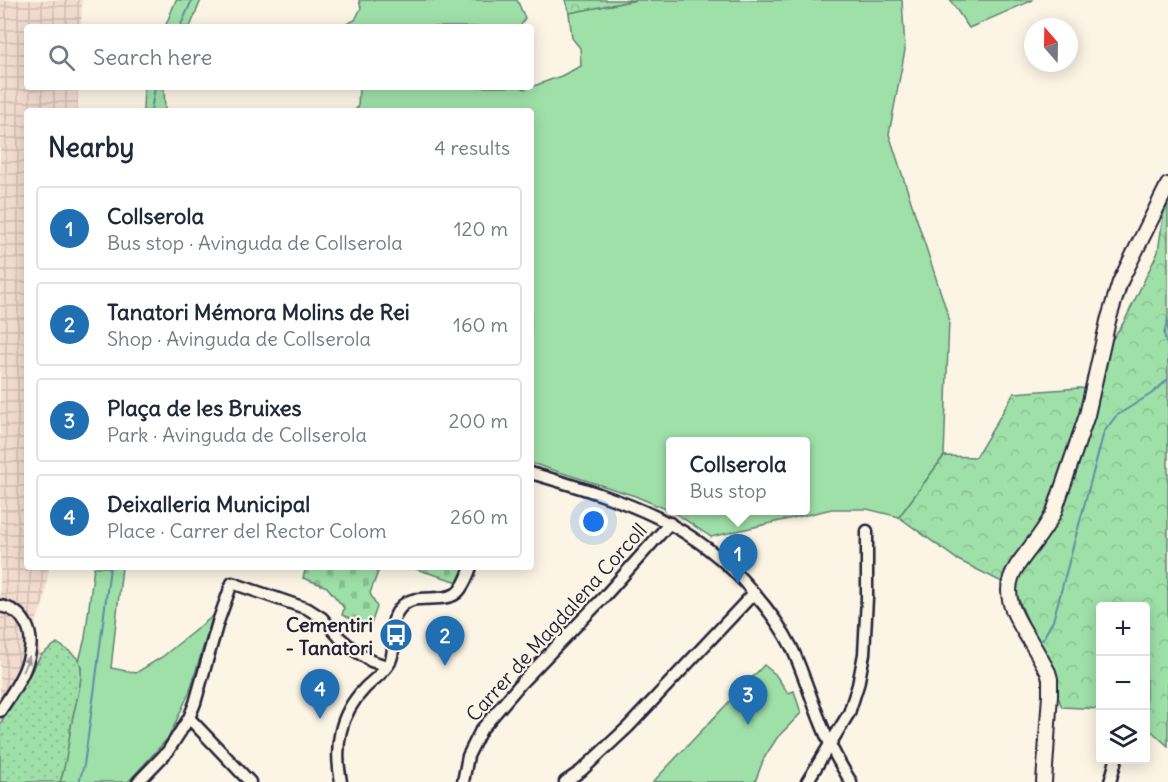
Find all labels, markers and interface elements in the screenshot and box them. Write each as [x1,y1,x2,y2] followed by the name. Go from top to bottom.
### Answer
[1024,18,1078,72] north arrow
[24,24,534,90] search box
[45,41,78,74] icon: search
[93,43,212,71] text: Search here
[48,131,134,164] text: Nearby
[434,135,510,160] text: 4 results
[107,202,204,230] text: Collserola
[66,216,73,241] text: 1
[454,216,508,241] text: 120 m
[107,230,403,255] text: Bus stop · Avinguda de Collserola
[107,298,410,326] text: Tanatori Mémora Molins de Rei
[64,312,75,337] text: 2
[453,312,508,337] text: 160 m
[107,326,371,351] text: Shop · Avinguda de Collserola
[107,394,302,422] text: Plaça de les Bruixes
[64,408,75,433] text: 3
[448,408,508,433] text: 200 m
[107,422,367,447] text: Park · Avinguda de Collserola
[666,437,810,515] popup
[690,450,786,478] text: Collserola
[690,478,767,503] text: Bus stop
[107,490,310,518] text: Deixalleria Municipal
[64,504,75,529] text: 4
[450,504,508,529] text: 260 m
[579,507,608,536] your location
[107,518,387,543] text: Place · Carrer del Rector Colom
[460,518,652,726] street label: Carrer de Magdalena Corcoll
[718,534,758,584] pin: 1
[1096,602,1150,764] map controls
[1096,602,1150,656] button: +
[285,612,373,660] place label: Cementiri - Tanatori
[426,616,464,666] pin: 2
[378,617,414,653] bus stop icon: Cementiri - Tanatori
[21,655,31,673] one-way arrow
[1096,656,1150,710] button: −
[300,670,340,719] pin: 4
[728,676,768,725] pin: 3
[1096,710,1150,764] button: layers

